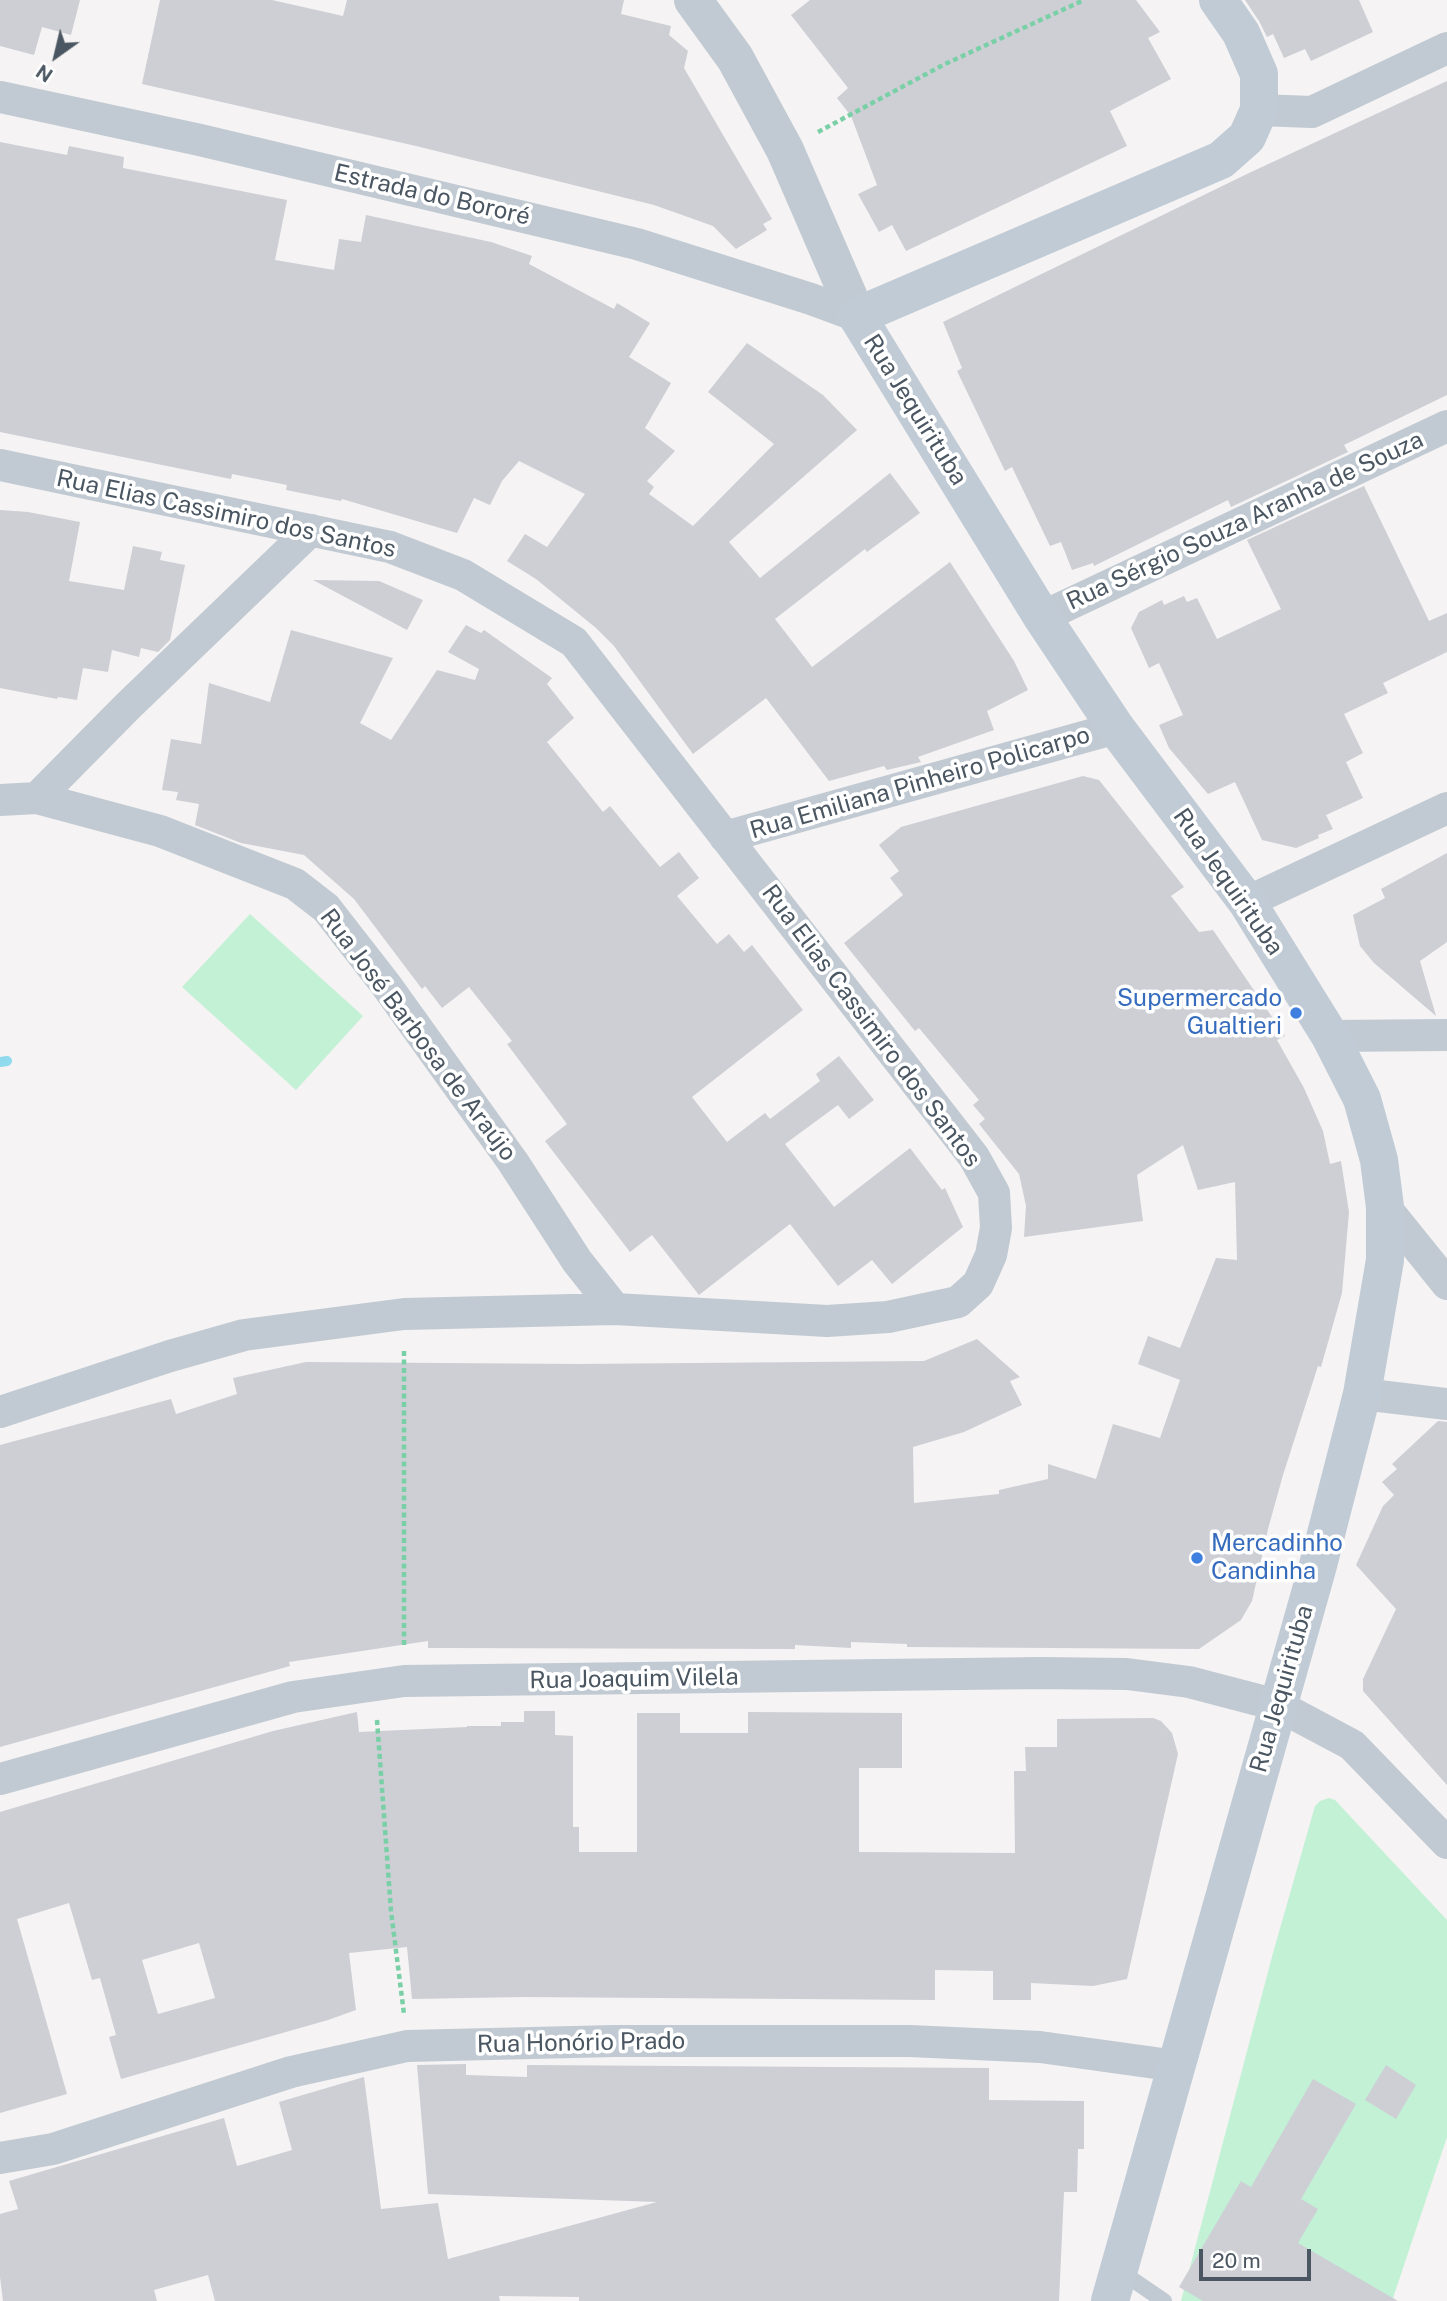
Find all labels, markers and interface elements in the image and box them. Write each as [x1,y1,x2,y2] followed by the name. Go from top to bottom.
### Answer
[21,21,91,91] north arrow
[32,60,57,87] text: N
[331,158,533,232] street label: Estrada do Bororé
[857,329,973,491] street label: Rua Jequirituba
[1062,425,1428,617] street label: Rua Sérgio Souza Aranha de Souza
[54,464,398,564] street label: Rua Elias Cassimiro dos Santos
[747,721,1093,845] street label: Rua Emiliana Pinheiro Policarpo
[1167,803,1289,961] street label: Rua Jequirituba
[755,879,987,1173] street label: Rua Elias Cassimiro dos Santos
[314,903,522,1167] street label: Rua José Barbosa de Araújo
[1117,985,1282,1041] place label: Supermercado Gualtieri
[1288,1005,1304,1021] marker: Supermercado Gualtieri
[1211,1530,1343,1586] place label: Mercadinho Candinha
[1189,1550,1205,1566] marker: Mercadinho Candinha
[1244,1602,1320,1776] street label: Rua Jequirituba
[529,1663,739,1695] street label: Rua Joaquim Vilela
[477,2027,685,2059] street label: Rua Honório Prado
[1202,2234,1314,2278] scale bar
[1212,2248,1261,2273] text: 20 m

